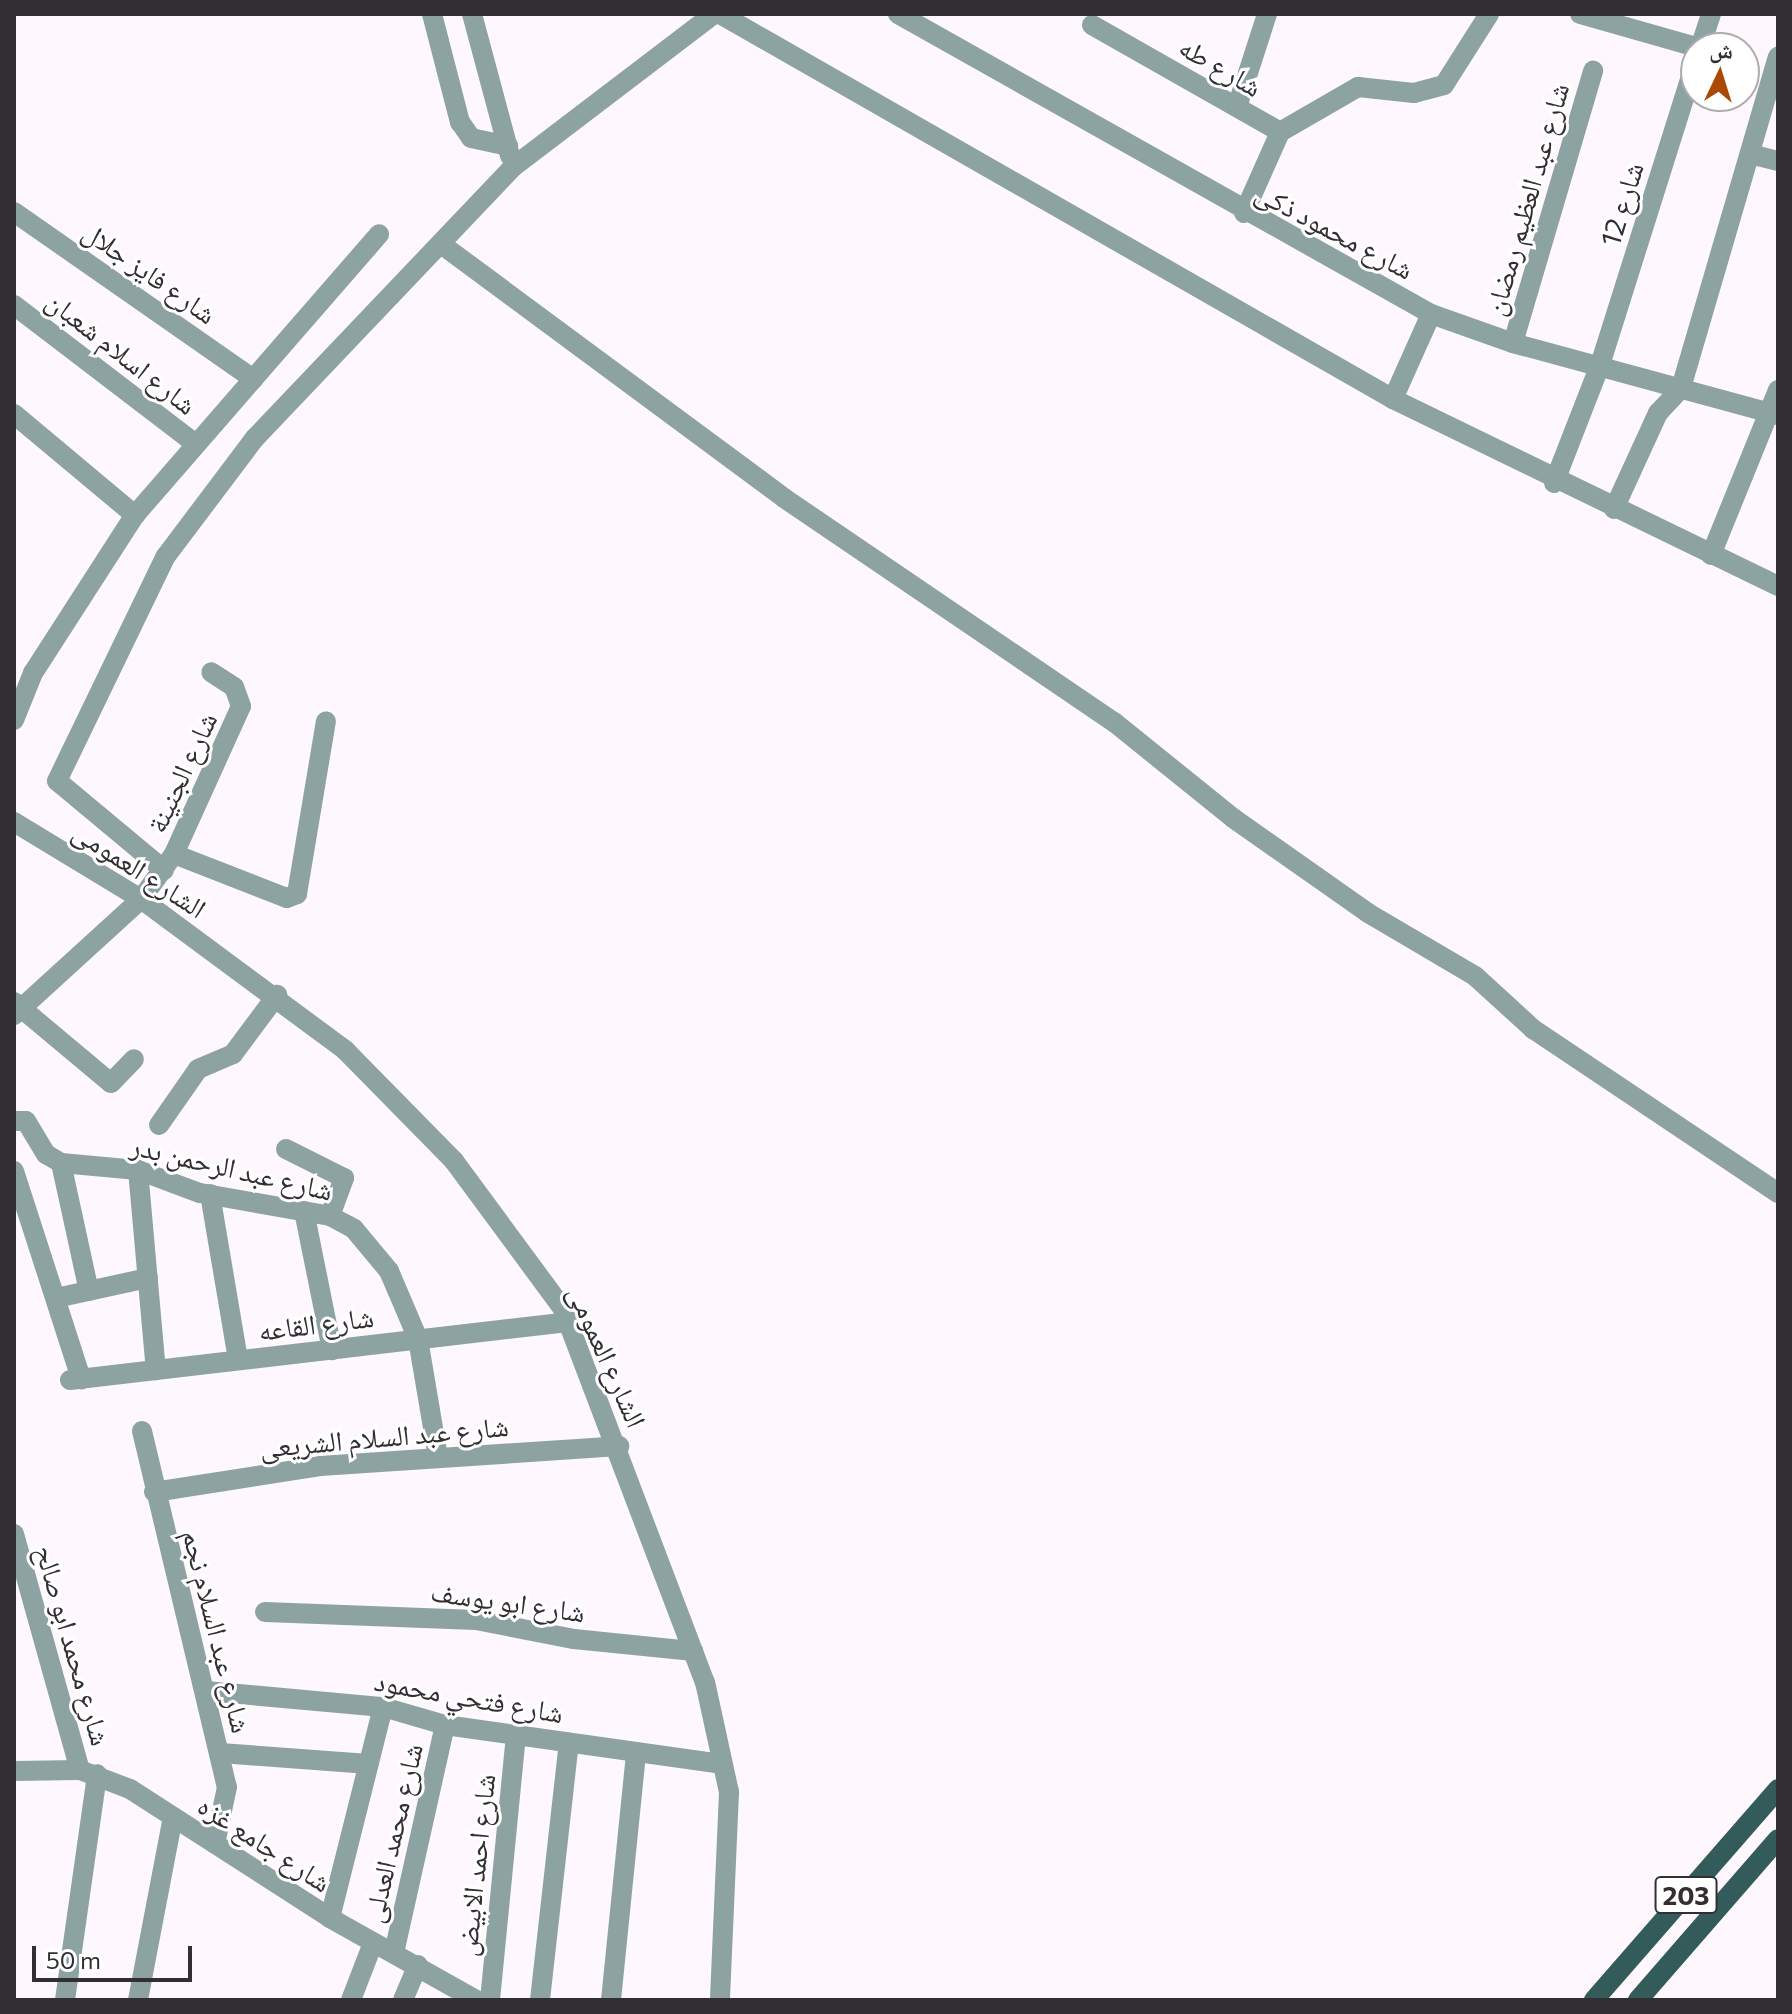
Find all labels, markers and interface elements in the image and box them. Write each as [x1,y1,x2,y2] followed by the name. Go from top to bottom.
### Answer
[1174,29,1268,103] street label: شارع طه
[1680,32,1760,112] north arrow
[1709,35,1734,64] text: ش
[1477,79,1575,319] street label: شارع عبد العظيم رمضان
[1592,158,1650,250] street label: شارع 12
[1250,174,1420,286] street label: شارع محمود ذكى
[77,214,223,330] street label: شارع فايز جلال
[40,283,204,421] street label: شارع اسلام شعبان
[139,706,223,838] street label: شارع الجنينة
[67,813,213,925] street label: الشارع العمومى
[128,1127,336,1207] street label: شارع عبد الرحمن بدر
[562,1280,654,1432] street label: الشارع العمومى
[256,1299,376,1347] street label: شارع القاعه
[258,1408,510,1464] street label: شارع عبد السلام الشريعى
[177,1526,259,1736] street label: شارع عبد السلام نجم
[29,1541,119,1749] street label: شارع محمد ابو صالح
[429,1574,587,1628] street label: شارع ابو يوسف
[372,1663,566,1729] street label: شارع فتحي محمود
[355,1740,429,1926] street label: شارع محمد العدلى
[449,1772,501,1958] street label: شارع احمد الابيض
[192,1788,338,1898] street label: شارع جامع غزه
[1654,1873,1718,1917] road number: 203
[36,1930,196,1980] scale bar
[46,1945,101,1974] text: 50 m

